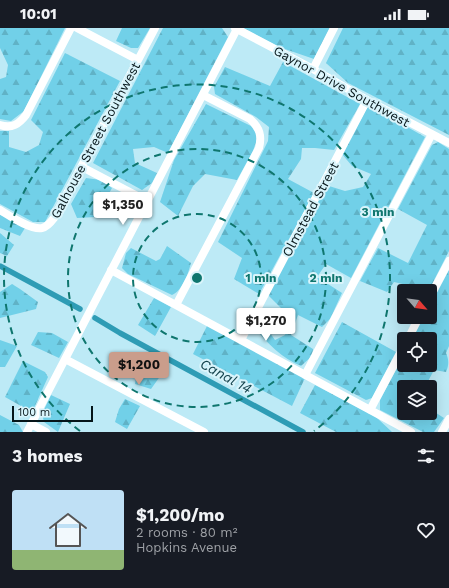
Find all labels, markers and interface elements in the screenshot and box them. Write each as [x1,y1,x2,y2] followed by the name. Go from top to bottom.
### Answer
[20,5,57,23] text: 10:01
[271,43,413,130] street label: Gaynor Drive Southwest
[48,59,143,221] street label: Galhouse Street Southwest
[279,159,342,259] street label: Olmstead Street
[90,192,156,226] pin: $1,350
[102,197,144,212] text: $1,350
[362,205,394,219] text: 3 min
[190,271,204,285] centre of rings
[246,271,276,285] text: 1 min
[310,271,342,285] text: 2 min
[397,284,437,324] north arrow
[397,284,437,420] map controls
[233,308,299,342] pin: $1,270
[245,313,287,328] text: $1,270
[397,332,437,372] button: locate
[106,352,172,386] pin: $1,200
[197,355,255,397] water label: Canal 14
[118,357,160,372] text: $1,200
[397,380,437,420] button: layers
[12,404,93,423] scale bar
[18,406,50,419] text: 100 m
[415,445,437,467] icon: filters
[12,446,83,466] text: 3 homes
[136,505,224,525] text: $1,200/mo
[44,506,92,554] icon: home
[415,519,437,541] icon: heart
[136,525,237,540] text: 2 rooms · 80 m²
[136,540,237,555] text: Hopkins Avenue

